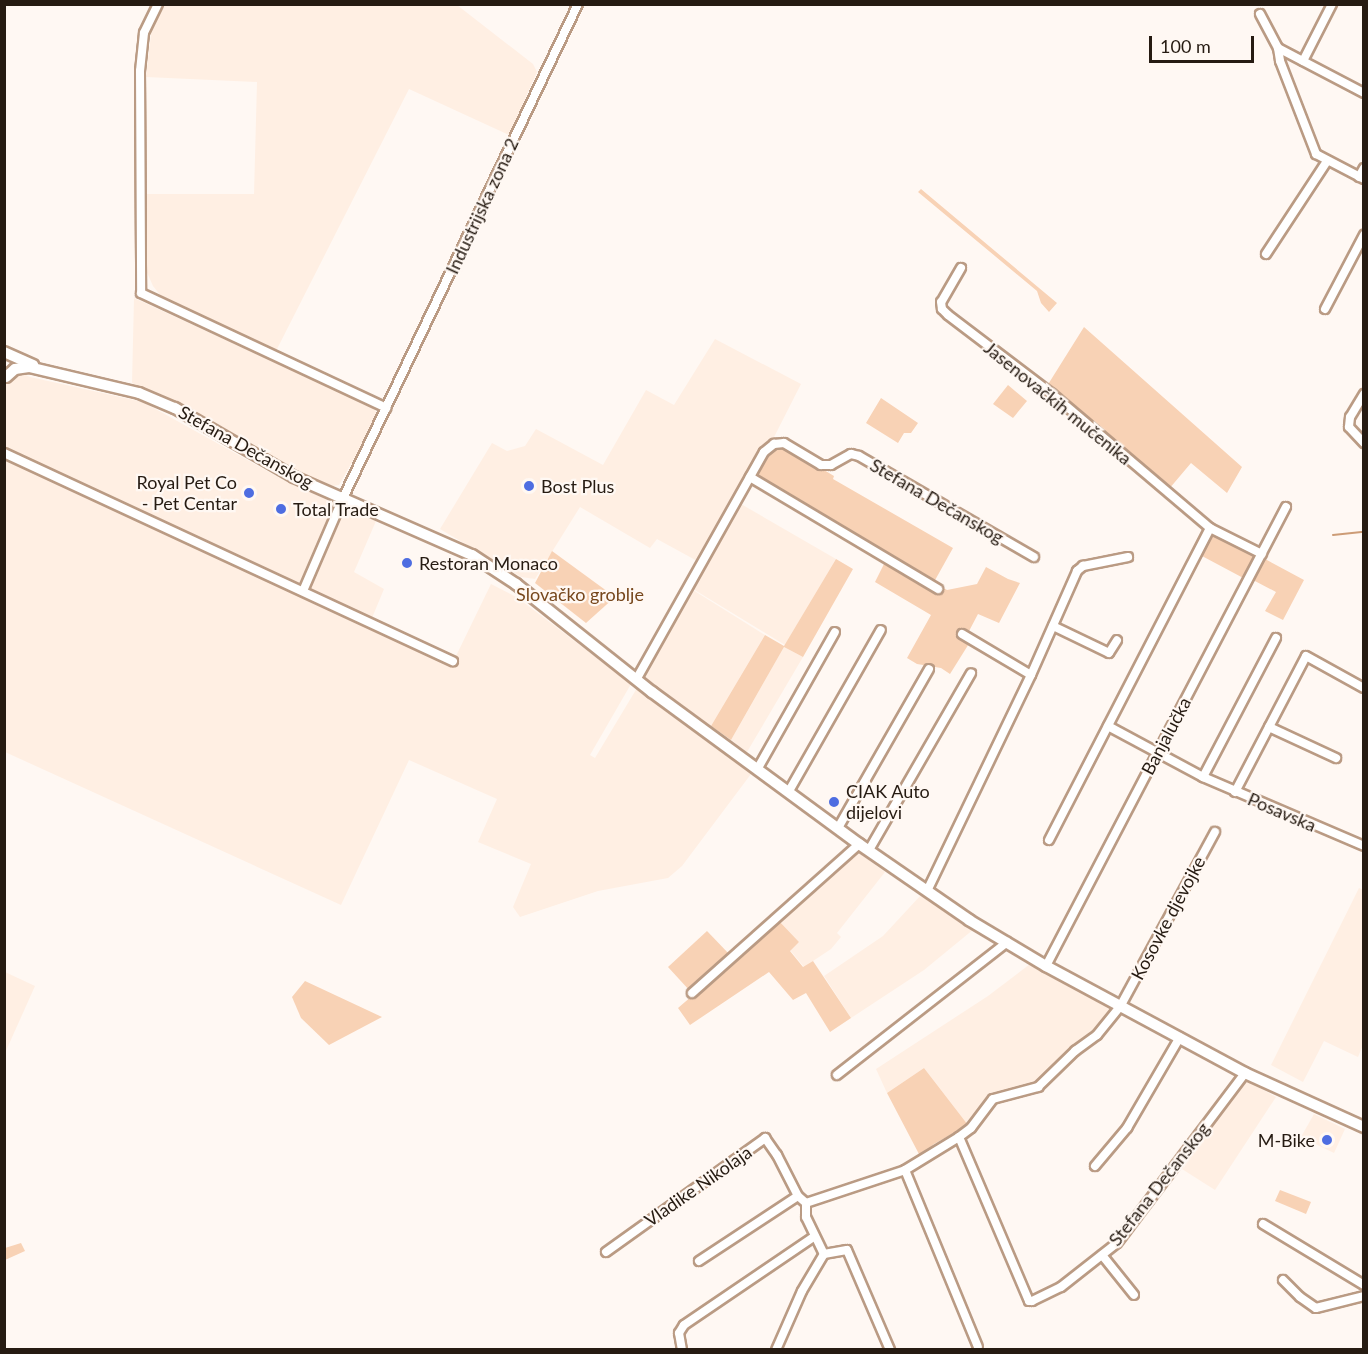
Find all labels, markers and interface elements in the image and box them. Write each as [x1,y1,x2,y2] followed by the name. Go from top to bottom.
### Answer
[1152,24,1257,62] scale bar
[1160,35,1211,57] text: 100 m
[441,135,523,277] street label: Industrijska zona 2
[980,337,1136,469] street label: Jasenovačkih mučenika
[175,401,317,493] street label: Stefana Dečanskog
[866,454,1008,548] street label: Stefana Dečanskog
[137,472,237,514] place label: Royal Pet Co - Pet Centar
[541,475,614,497] place label: Bost Plus
[522,479,536,493] marker: Bost Plus
[242,486,256,500] marker: Royal Pet Co - Pet Centar
[293,498,379,520] place label: Total Trade
[274,502,288,516] marker: Total Trade
[419,552,558,574] place label: Restoran Monaco
[400,556,414,570] marker: Restoran Monaco
[516,583,644,605] park label: Slovačko groblje
[1137,694,1195,778] street label: Banjalučka
[846,781,930,824] place label: CIAK Auto dijelovi
[1245,788,1319,836] street label: Posavska
[827,795,841,809] marker: CIAK Auto dijelovi
[1126,853,1210,983] street label: Kosovke djevojke
[1104,1118,1214,1250] street label: Stefana Dečanskog
[1258,1129,1315,1151] place label: M-Bike
[1320,1133,1334,1147] marker: M-Bike
[640,1141,756,1231] street label: Vladike Nikolaja

